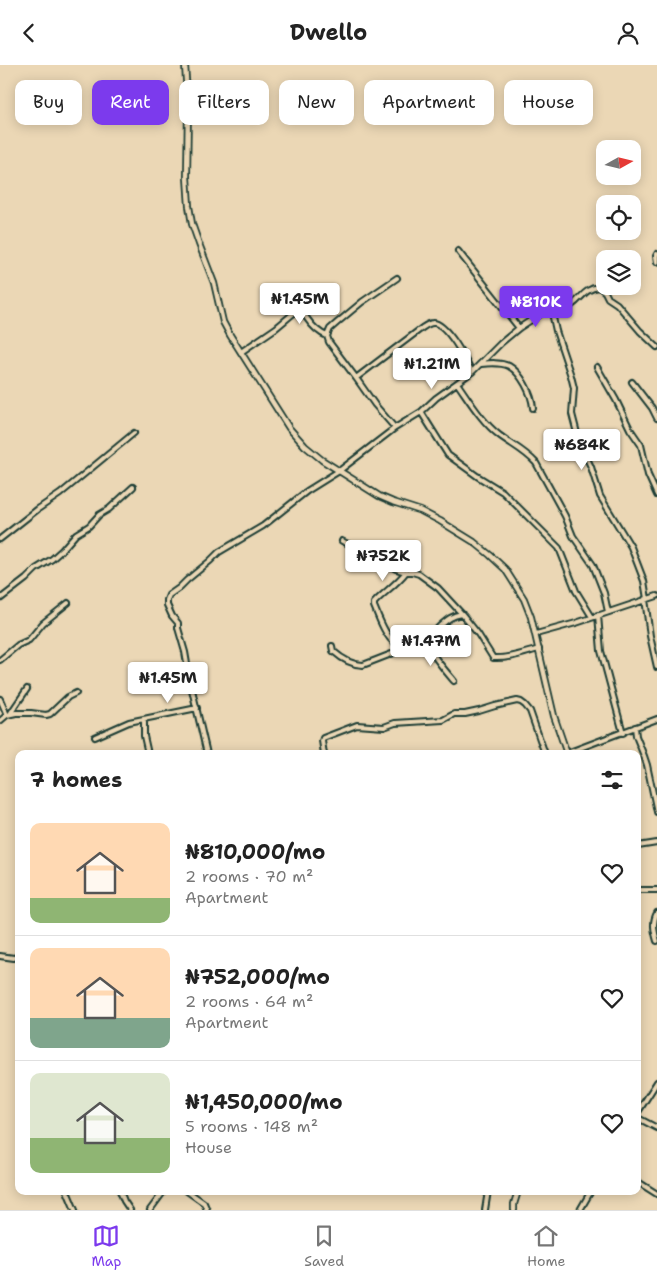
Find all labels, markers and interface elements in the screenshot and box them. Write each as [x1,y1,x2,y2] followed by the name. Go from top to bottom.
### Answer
[290,18,367,47] text: Dwello
[15,19,43,47] icon: back
[614,19,642,47] icon: person
[15,80,82,125] chip: Buy
[92,80,169,125] chip: Rent
[179,80,269,125] chip: Filters
[279,80,354,125] chip: New
[364,80,494,125] chip: Apartment
[504,80,593,125] chip: House
[596,140,641,185] north arrow
[596,140,641,295] map controls
[596,195,641,240] button: locate
[596,250,641,295] button: layers
[259,283,341,325] pin: ₦1.45M
[501,285,571,328] pin: ₦810K
[271,288,329,309] text: ₦1.45M
[511,291,561,312] text: ₦810K
[391,347,473,390] pin: ₦1.21M
[404,353,460,374] text: ₦1.21M
[547,429,617,471] pin: ₦684K
[554,434,610,455] text: ₦684K
[348,539,418,582] pin: ₦752K
[356,545,410,566] text: ₦752K
[390,625,472,667] pin: ₦1.47M
[401,630,461,651] text: ₦1.47M
[127,661,209,704] pin: ₦1.45M
[139,667,197,688] text: ₦1.45M
[30,766,122,794] text: 7 homes
[598,766,626,794] icon: filters
[185,838,325,866] text: ₦810,000/mo
[70,843,130,903] icon: home
[598,859,626,887] icon: heart
[185,866,313,887] text: 2 rooms · 70 m²
[185,887,268,908] text: Apartment
[185,963,330,991] text: ₦752,000/mo
[70,968,130,1028] icon: home
[598,984,626,1012] icon: heart
[185,991,313,1012] text: 2 rooms · 64 m²
[185,1012,268,1033] text: Apartment
[185,1088,343,1116] text: ₦1,450,000/mo
[70,1093,130,1153] icon: home
[598,1109,626,1137] icon: heart
[185,1116,318,1137] text: 5 rooms · 148 m²
[185,1137,232,1158] text: House
[91,1222,121,1270] tab: Map
[304,1222,344,1270] tab: Saved
[527,1222,566,1270] tab: Home

